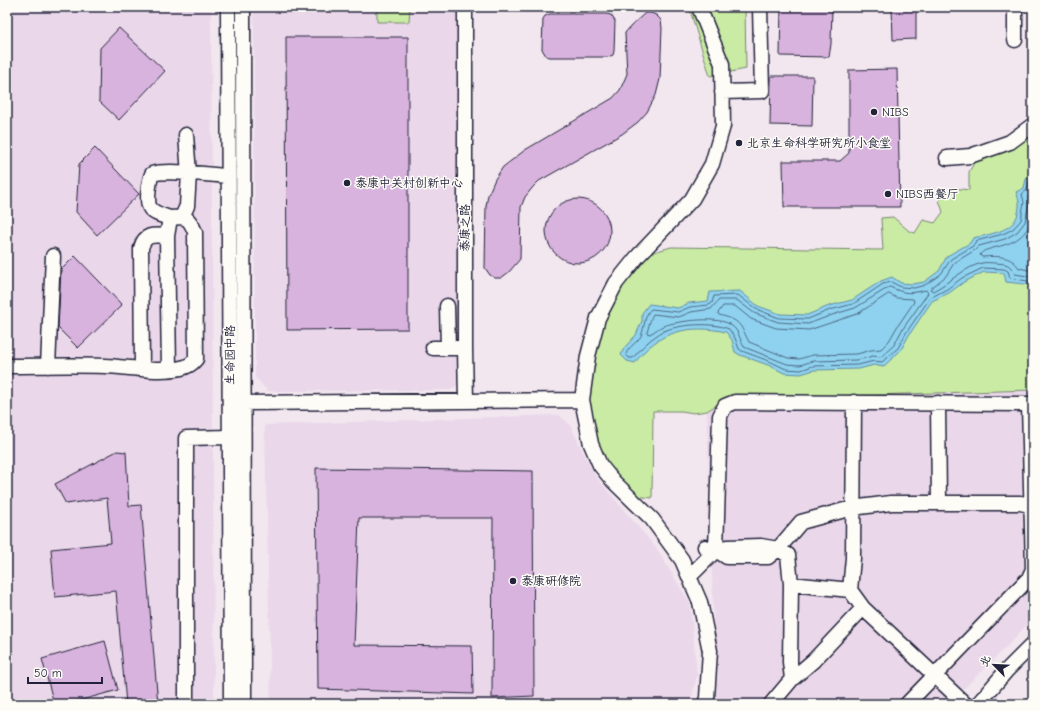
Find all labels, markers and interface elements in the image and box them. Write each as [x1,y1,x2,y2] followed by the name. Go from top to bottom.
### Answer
[882,105,909,119] place label: NIBS
[869,107,879,117] marker: NIBS
[747,136,891,150] place label: 北京生命科学研究所小食堂
[734,138,744,148] marker: 北京生命科学研究所小食堂
[355,176,463,190] place label: 泰康中关村创新中心
[342,178,352,188] marker: 泰康中关村创新中心
[896,187,959,201] place label: NIBS西餐厅
[883,189,893,199] marker: NIBS西餐厅
[458,204,472,252] street label: 泰康之路
[223,325,237,385] street label: 生命园中路
[521,574,581,588] place label: 泰康研修院
[508,576,518,586] marker: 泰康研修院
[974,645,1014,685] north arrow
[977,653,993,669] text: 北
[28,659,102,685] scale bar
[34,666,62,680] text: 50 m

